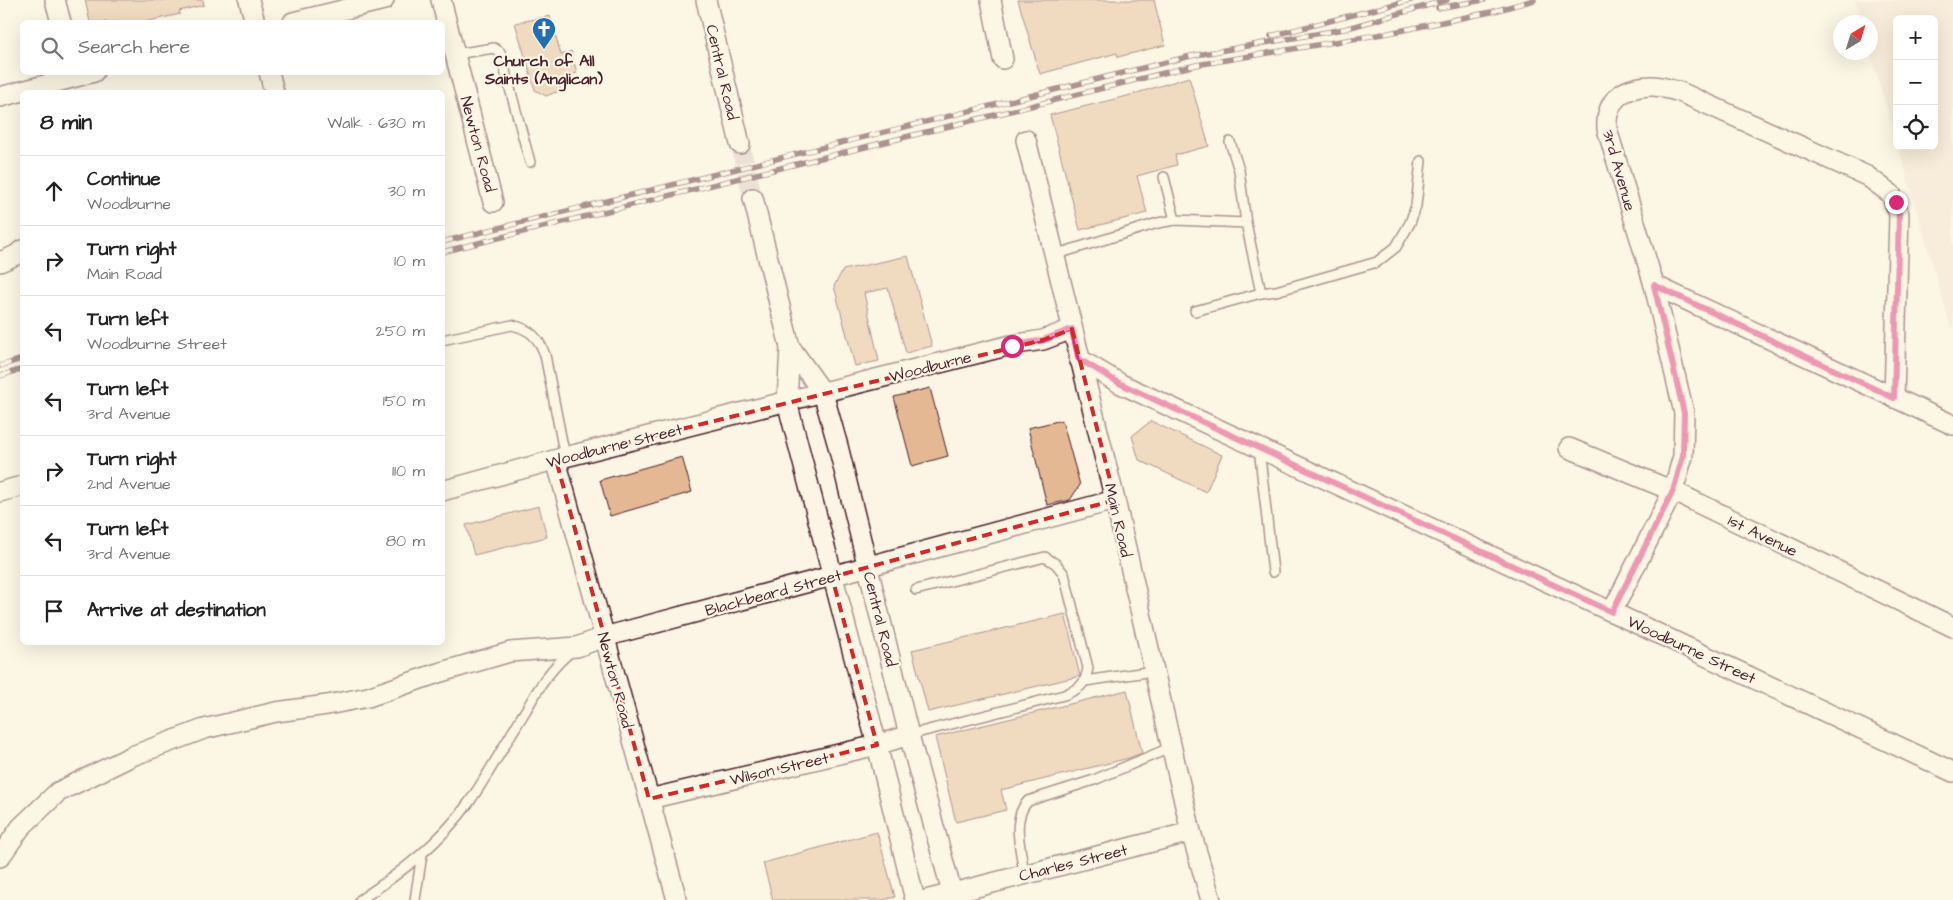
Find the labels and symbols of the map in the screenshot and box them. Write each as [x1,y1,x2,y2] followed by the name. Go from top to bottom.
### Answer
[1833,15,1878,60] north arrow
[531,16,557,50] church icon: Church of All Saints (Anglican)
[700,22,744,122] street label: Central Road
[484,50,603,92] place label: Church of All Saints (Anglican)
[455,94,501,195] street label: Newton Road
[1597,127,1641,214] street label: 3rd Avenue
[1885,191,1908,214] route end
[1001,335,1024,358] route start
[887,346,974,388] street label: Woodburne
[544,418,685,474] street label: Woodburne Street
[1099,481,1137,559] street label: Main Road
[1724,510,1801,562] street label: 1st Avenue
[703,564,845,622] street label: Blackbeard Street
[858,569,902,669] street label: Central Road
[1624,610,1760,690] street label: Woodburne Street
[592,630,638,731] street label: Newton Road
[728,747,831,791] street label: Wilson Street
[1017,839,1130,887] street label: Charles Street

